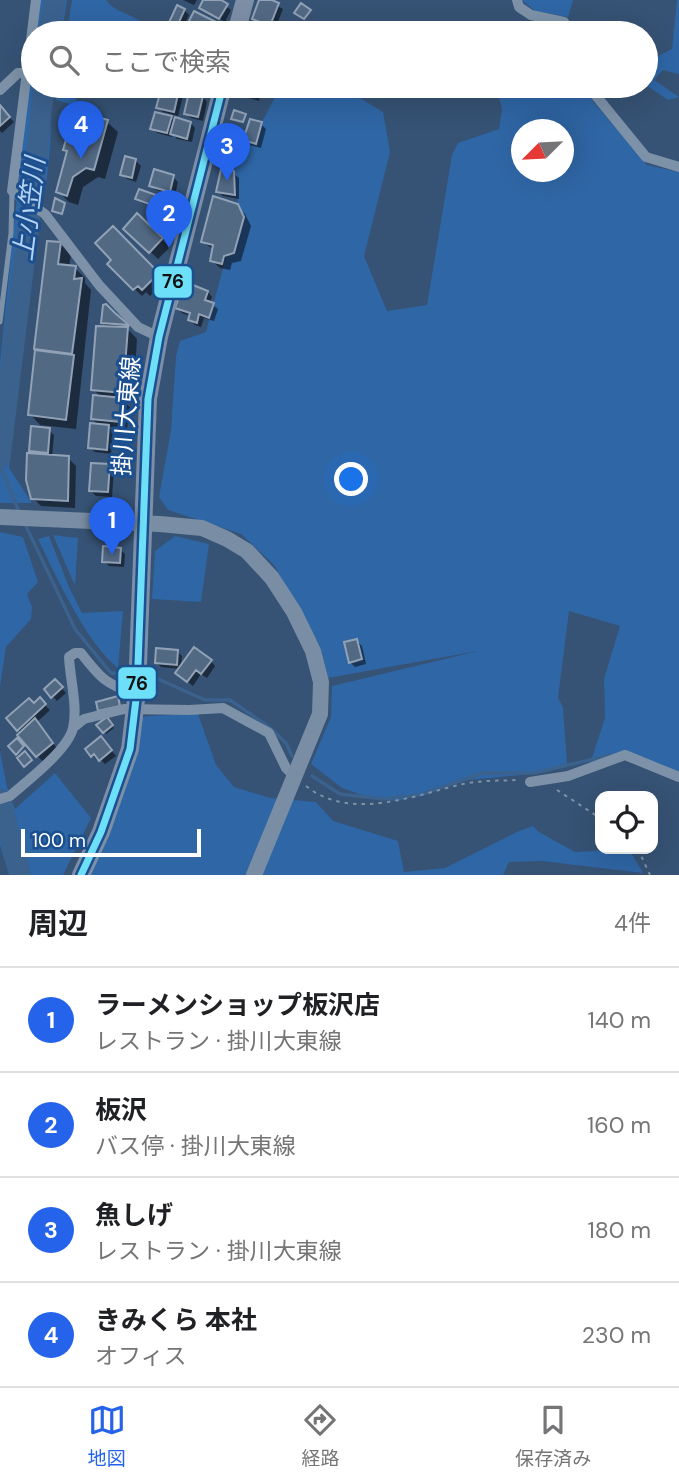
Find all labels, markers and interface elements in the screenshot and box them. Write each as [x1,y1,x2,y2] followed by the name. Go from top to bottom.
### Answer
[21,21,658,98] search box
[45,41,83,79] icon: search
[101,45,231,79] text: ここで検索
[58,101,104,159] pin: 4
[511,119,574,182] north arrow
[204,123,250,181] pin: 3
[6,152,53,263] water label: 上小笠川
[146,190,192,248] pin: 2
[153,265,193,299] line badge: 76
[162,269,184,294] text: 76
[105,355,147,477] street label: 掛川大東線
[334,462,368,496] your location
[89,497,135,555] pin: 1
[117,666,157,700] line badge: 76
[126,671,148,696] text: 76
[595,791,658,854] map controls
[595,791,658,854] button: locate
[21,826,201,858] scale bar
[32,828,86,853] text: 100 m
[28,904,88,943] text: 周辺
[614,908,651,938] text: 4件
[95,988,380,1022] text: ラーメンショップ板沢店
[47,1005,55,1035] text: 1
[588,1005,651,1035] text: 140 m
[95,1026,342,1056] text: レストラン · 掛川大東線
[95,1093,147,1127] text: 板沢
[44,1110,58,1140] text: 2
[587,1110,651,1140] text: 160 m
[95,1131,296,1161] text: バス停 · 掛川大東線
[95,1198,173,1232] text: 魚しげ
[44,1215,58,1245] text: 3
[587,1215,651,1245] text: 180 m
[95,1236,342,1266] text: レストラン · 掛川大東線
[95,1303,257,1337] text: きみくら 本社
[44,1320,58,1350] text: 4
[582,1320,651,1350] text: 230 m
[95,1341,187,1371] text: オフィス
[88,1401,126,1471] tab: 地図
[301,1401,339,1471] tab: 経路
[515,1401,591,1471] tab: 保存済み

